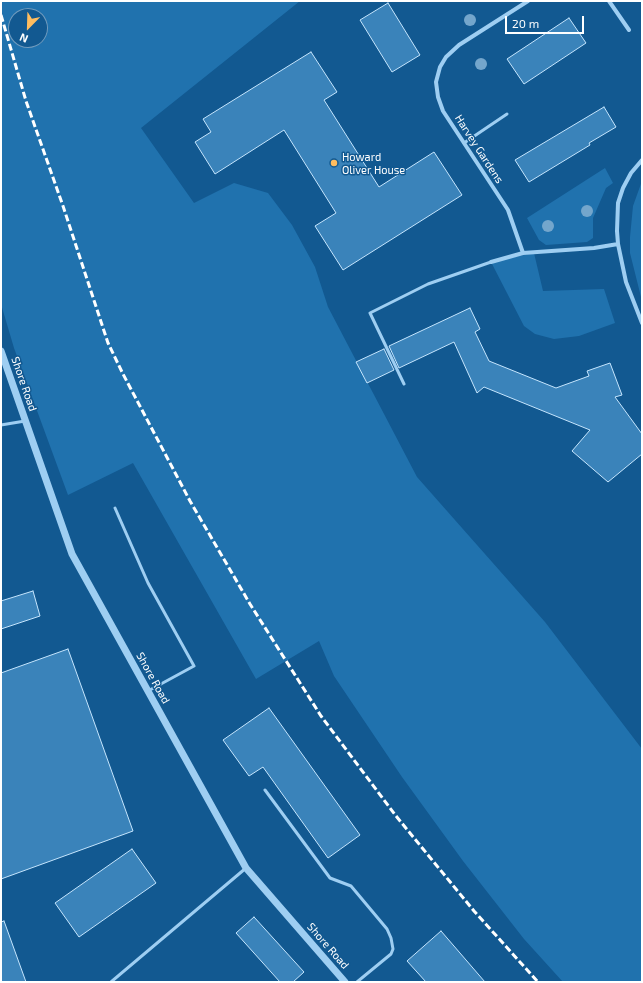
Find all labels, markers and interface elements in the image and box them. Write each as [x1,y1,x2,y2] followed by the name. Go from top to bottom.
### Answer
[8,8,48,48] north arrow
[507,8,586,34] scale bar
[512,16,539,30] text: 20 m
[17,31,30,46] text: N
[452,112,506,186] street label: Harvey Gardens
[342,150,405,176] place label: Howard Oliver House
[329,158,339,168] marker: Howard Oliver House
[9,355,39,413] street label: Shore Road
[133,650,173,706] street label: Shore Road
[304,920,352,972] street label: Shore Road

